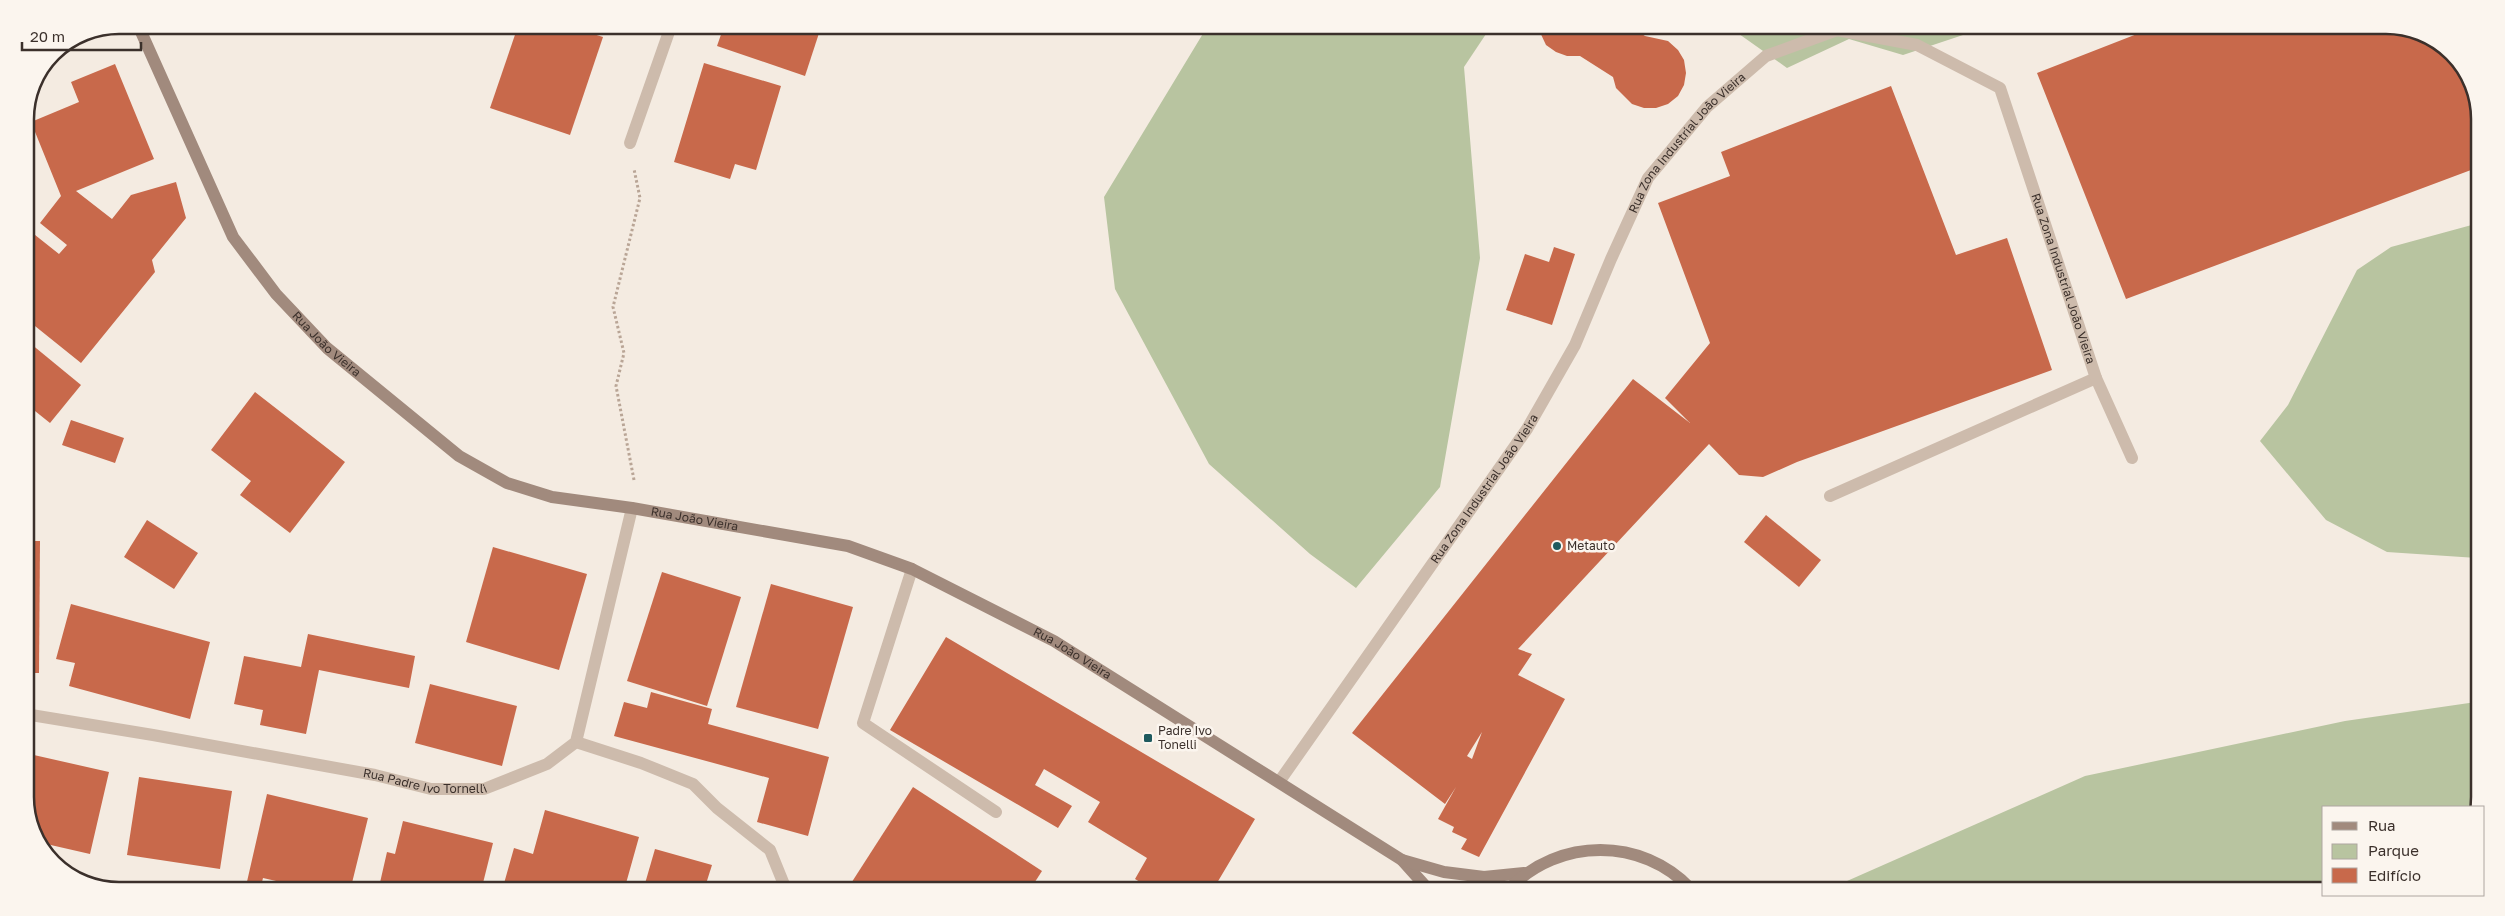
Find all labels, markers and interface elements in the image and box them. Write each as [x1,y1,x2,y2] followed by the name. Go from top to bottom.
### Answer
[22,20,141,52] scale bar
[30,27,65,45] text: 20 m
[1625,69,1748,215] street label: Rua Zona Industrial João Vieira
[2028,191,2099,366] street label: Rua Zona Industrial João Vieira
[289,308,364,380] street label: Rua João Vieira
[1427,411,1541,566] street label: Rua Zona Industrial João Vieira
[650,503,740,534] street label: Rua João Vieira
[1567,538,1615,553] place label: Metauto
[1551,540,1563,552] marker: Metauto
[1031,624,1114,682] street label: Rua João Vieira
[1158,723,1212,752] place label: Padre Ivo Tonelli
[1142,732,1154,744] marker: Padre Ivo Tonelli
[362,765,489,796] street label: Rua Padre Ivo Tornelli
[2322,806,2485,896] legend
[2368,816,2395,834] text: Rua
[2368,841,2419,859] text: Parque
[2368,866,2421,884] text: Edifício

